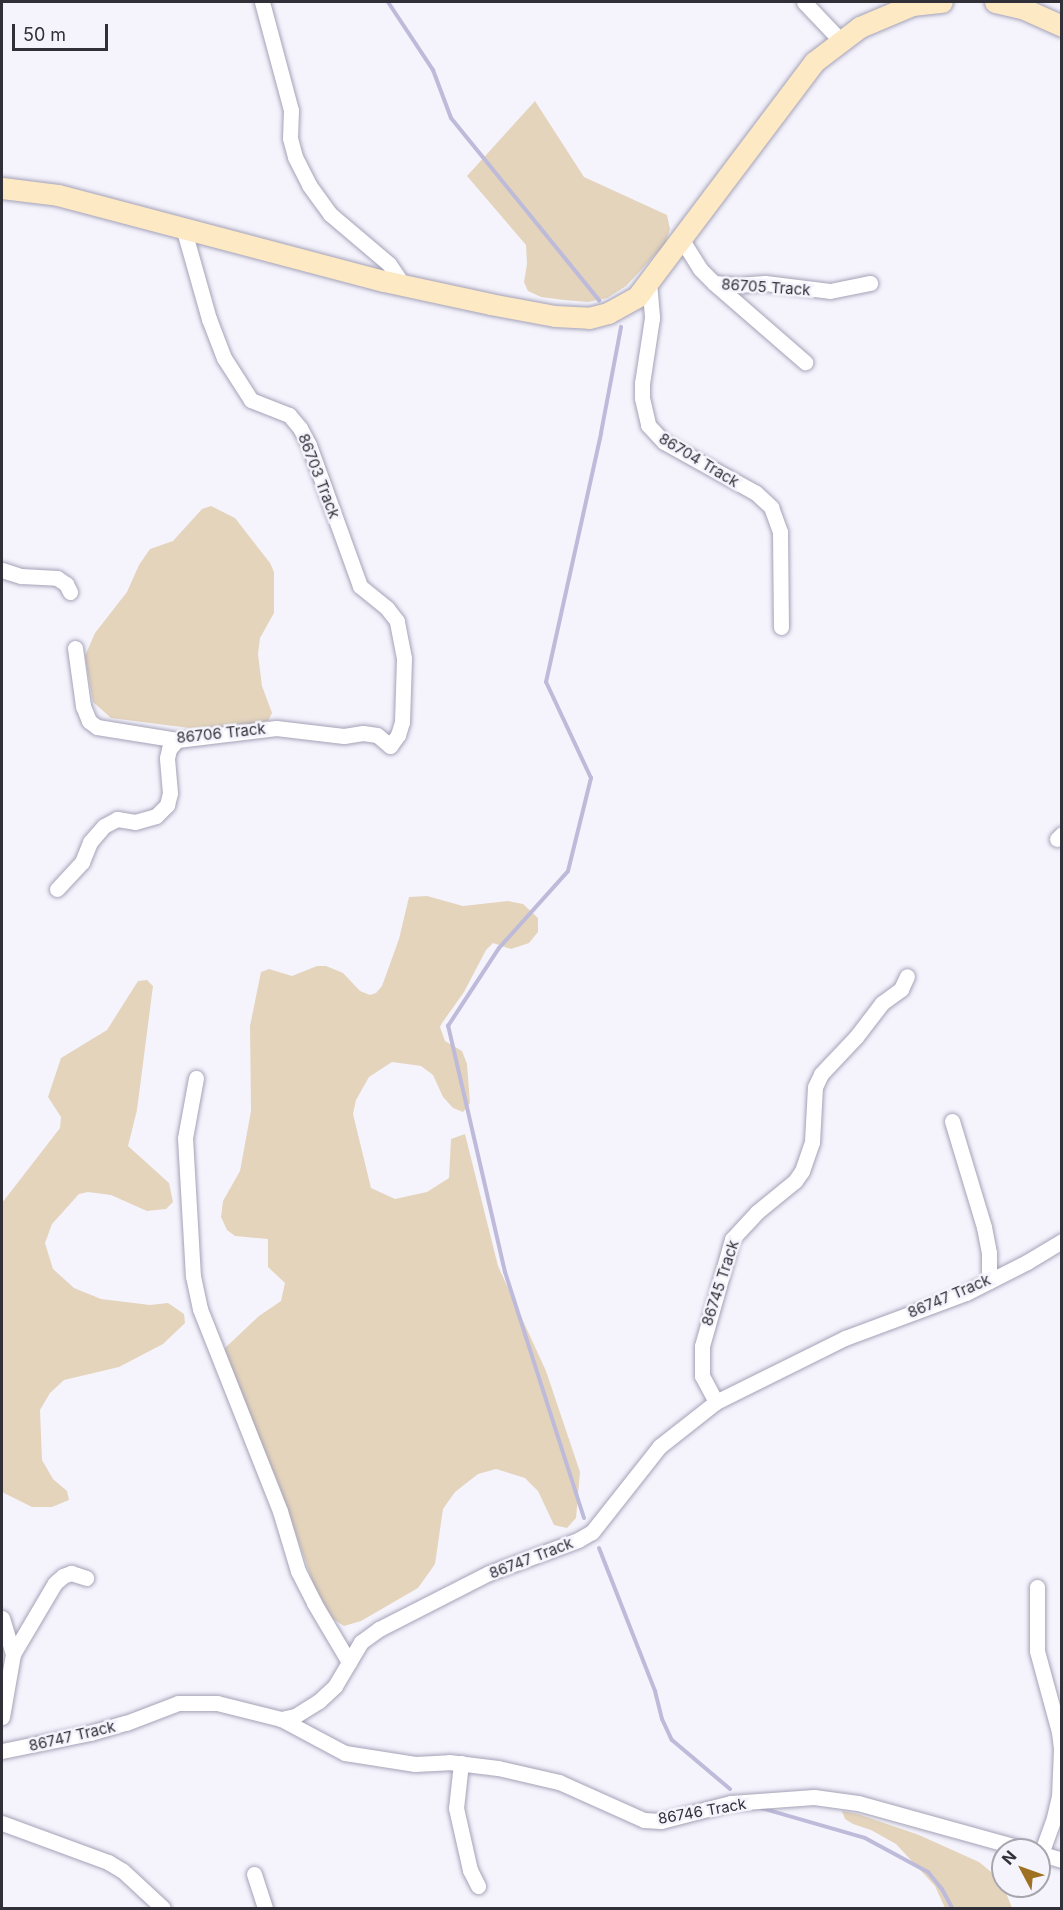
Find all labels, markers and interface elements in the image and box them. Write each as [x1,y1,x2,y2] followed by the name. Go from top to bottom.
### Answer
[15,12,111,50] scale bar
[23,24,66,45] text: 50 m
[721,275,811,299] street label: 86705 Track
[656,429,742,491] street label: 86704 Track
[295,431,343,521] street label: 86703 Track
[176,719,266,747] street label: 86706 Track
[698,1238,742,1328] street label: 86745 Track
[905,1270,993,1322] street label: 86747 Track
[487,1534,575,1582] street label: 86747 Track
[27,1717,117,1755] street label: 86747 Track
[657,1794,747,1828] street label: 86746 Track
[991,1838,1051,1898] north arrow
[997,1846,1020,1869] text: N

